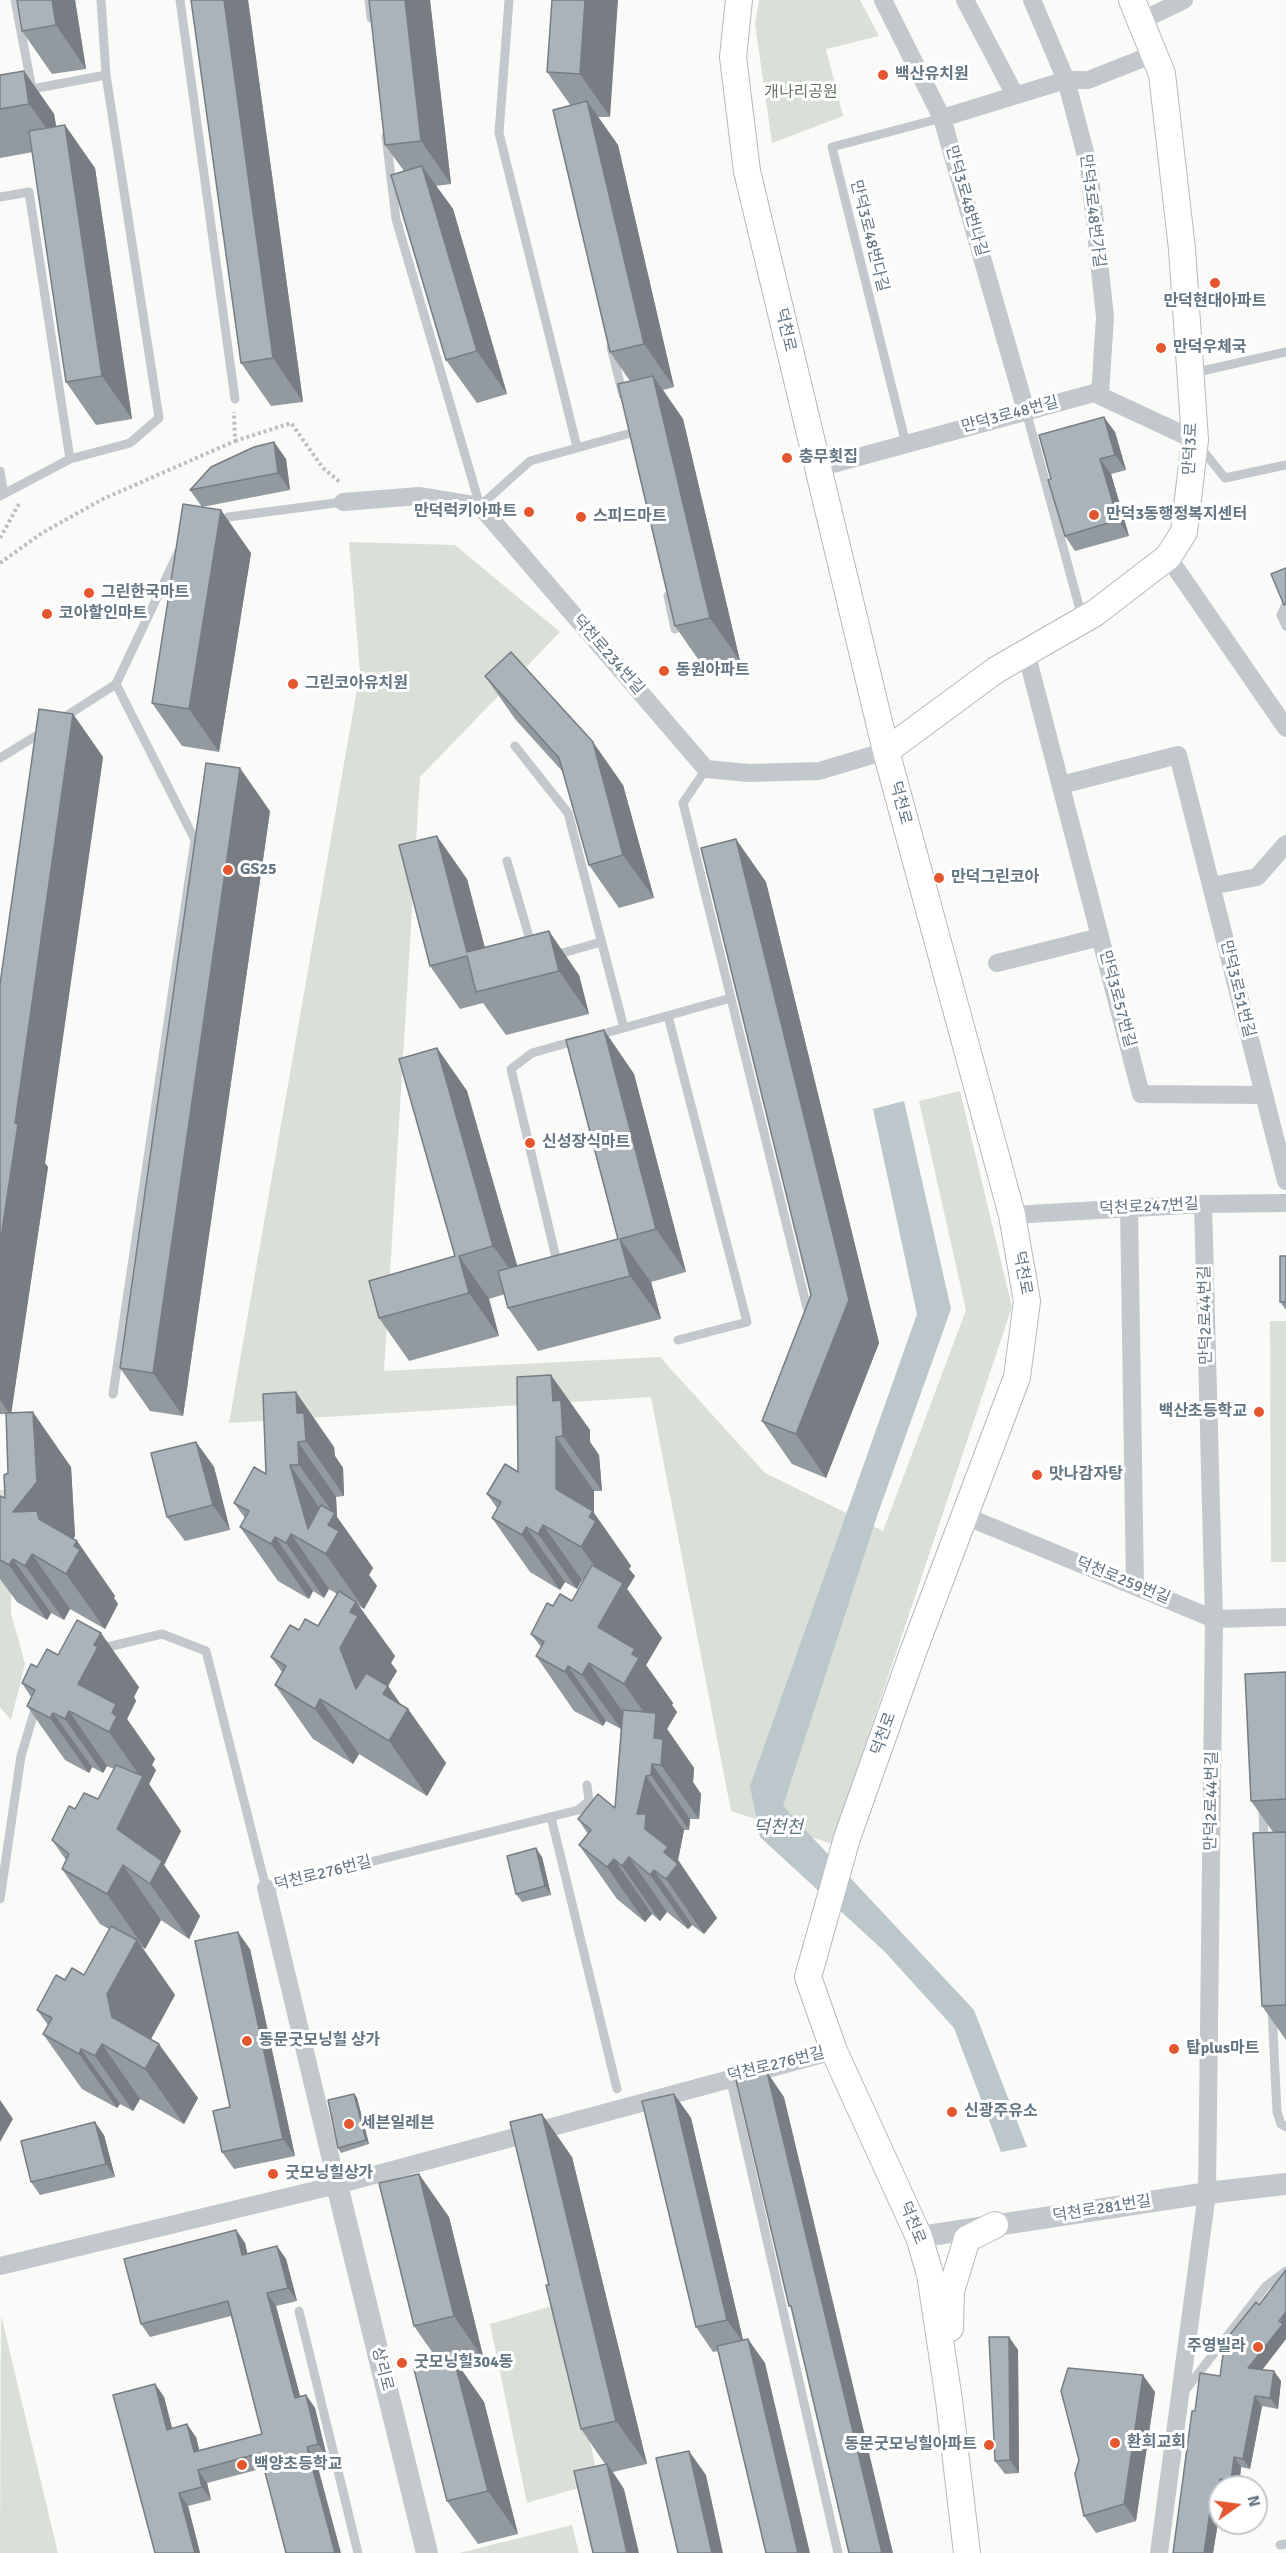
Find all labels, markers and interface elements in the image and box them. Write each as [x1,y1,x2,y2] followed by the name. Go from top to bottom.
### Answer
[895,65,969,85] place label: 백산유치원
[876,68,890,82] marker: 백산유치원
[764,83,838,103] park label: 개나리공원
[941,143,991,259] street label: 만덕3로48번나길
[1076,153,1108,269] street label: 만덕3로48번가길
[846,178,892,294] street label: 만덕3로48번다길
[1208,276,1222,290] marker: 만덕현대아파트
[1163,292,1267,312] place label: 만덕현대아파트
[771,306,799,354] street label: 덕천로
[1173,338,1247,358] place label: 만덕우체국
[1154,341,1168,355] marker: 만덕우체국
[959,393,1061,437] street label: 만덕3로48번길
[1180,422,1202,476] street label: 만덕3로
[799,448,858,468] place label: 충무횟집
[780,451,794,465] marker: 충무횟집
[414,502,517,522] place label: 만덕럭키아파트
[522,505,536,519] marker: 만덕럭키아파트
[1106,505,1247,525] place label: 만덕3동행정복지센터
[593,507,667,527] place label: 스피드마트
[1087,508,1101,522] marker: 만덕3동행정복지센터
[574,510,588,524] marker: 스피드마트
[101,583,189,603] place label: 그린한국마트
[82,586,96,600] marker: 그린한국마트
[59,604,147,624] place label: 코아할인마트
[40,607,54,621] marker: 코아할인마트
[568,611,648,699] street label: 덕천로234번길
[676,661,750,681] place label: 동원아파트
[657,664,671,678] marker: 동원아파트
[305,674,408,694] place label: 그린코아유치원
[286,677,300,691] marker: 그린코아유치원
[885,779,915,827] street label: 덕천로
[240,860,277,880] place label: GS25
[221,863,235,877] marker: GS25
[951,868,1039,888] place label: 만덕그린코아
[932,871,946,885] marker: 만덕그린코아
[1216,938,1258,1040] street label: 만덕3로51번길
[1095,948,1139,1050] street label: 만덕3로57번길
[542,1133,630,1153] place label: 신성장식마트
[523,1136,537,1150] marker: 신성장식마트
[1099,1195,1199,1219] street label: 덕천로247번길
[1009,1250,1035,1296] street label: 덕천로
[1196,1265,1216,1365] street label: 만덕2로44번길
[1159,1402,1247,1422] place label: 백산초등학교
[1252,1405,1266,1419] marker: 백산초등학교
[1049,1465,1123,1485] place label: 맛나감자탕
[1030,1468,1044,1482] marker: 맛나감자탕
[1073,1553,1173,1609] street label: 덕천로259번길
[867,1710,901,1758] street label: 덕천로
[1202,1751,1222,1851] street label: 만덕2로44번길
[753,1817,803,1839] water label: 덕천천
[272,1853,374,1895] street label: 덕천로276번길
[259,2031,380,2051] place label: 동문굿모닝힐 상가
[240,2034,254,2048] marker: 동문굿모닝힐 상가
[1186,2039,1259,2059] place label: 탑plus마트
[1167,2042,1181,2056] marker: 탑plus마트
[725,2044,827,2086] street label: 덕천로276번길
[964,2102,1038,2122] place label: 신광주유소
[945,2105,959,2119] marker: 신광주유소
[361,2114,435,2134] place label: 세븐일레븐
[342,2117,356,2131] marker: 세븐일레븐
[285,2164,373,2184] place label: 굿모닝힐상가
[266,2167,280,2181] marker: 굿모닝힐상가
[1051,2192,1153,2226] street label: 덕천로281번길
[895,2199,929,2247] street label: 덕천로
[1187,2337,1246,2357] place label: 주영빌라
[1251,2340,1265,2354] marker: 주영빌라
[367,2345,397,2393] street label: 상리로
[414,2353,514,2373] place label: 굿모닝힐304동
[395,2356,409,2370] marker: 굿모닝힐304동
[1127,2433,1186,2453] place label: 환희교회
[845,2435,977,2455] place label: 동문굿모닝힐아파트
[1108,2436,1122,2450] marker: 환희교회
[982,2438,996,2452] marker: 동문굿모닝힐아파트
[254,2455,342,2475] place label: 백양초등학교
[235,2458,249,2472] marker: 백양초등학교
[1208,2475,1268,2535] north arrow
[1242,2493,1265,2509] text: N

